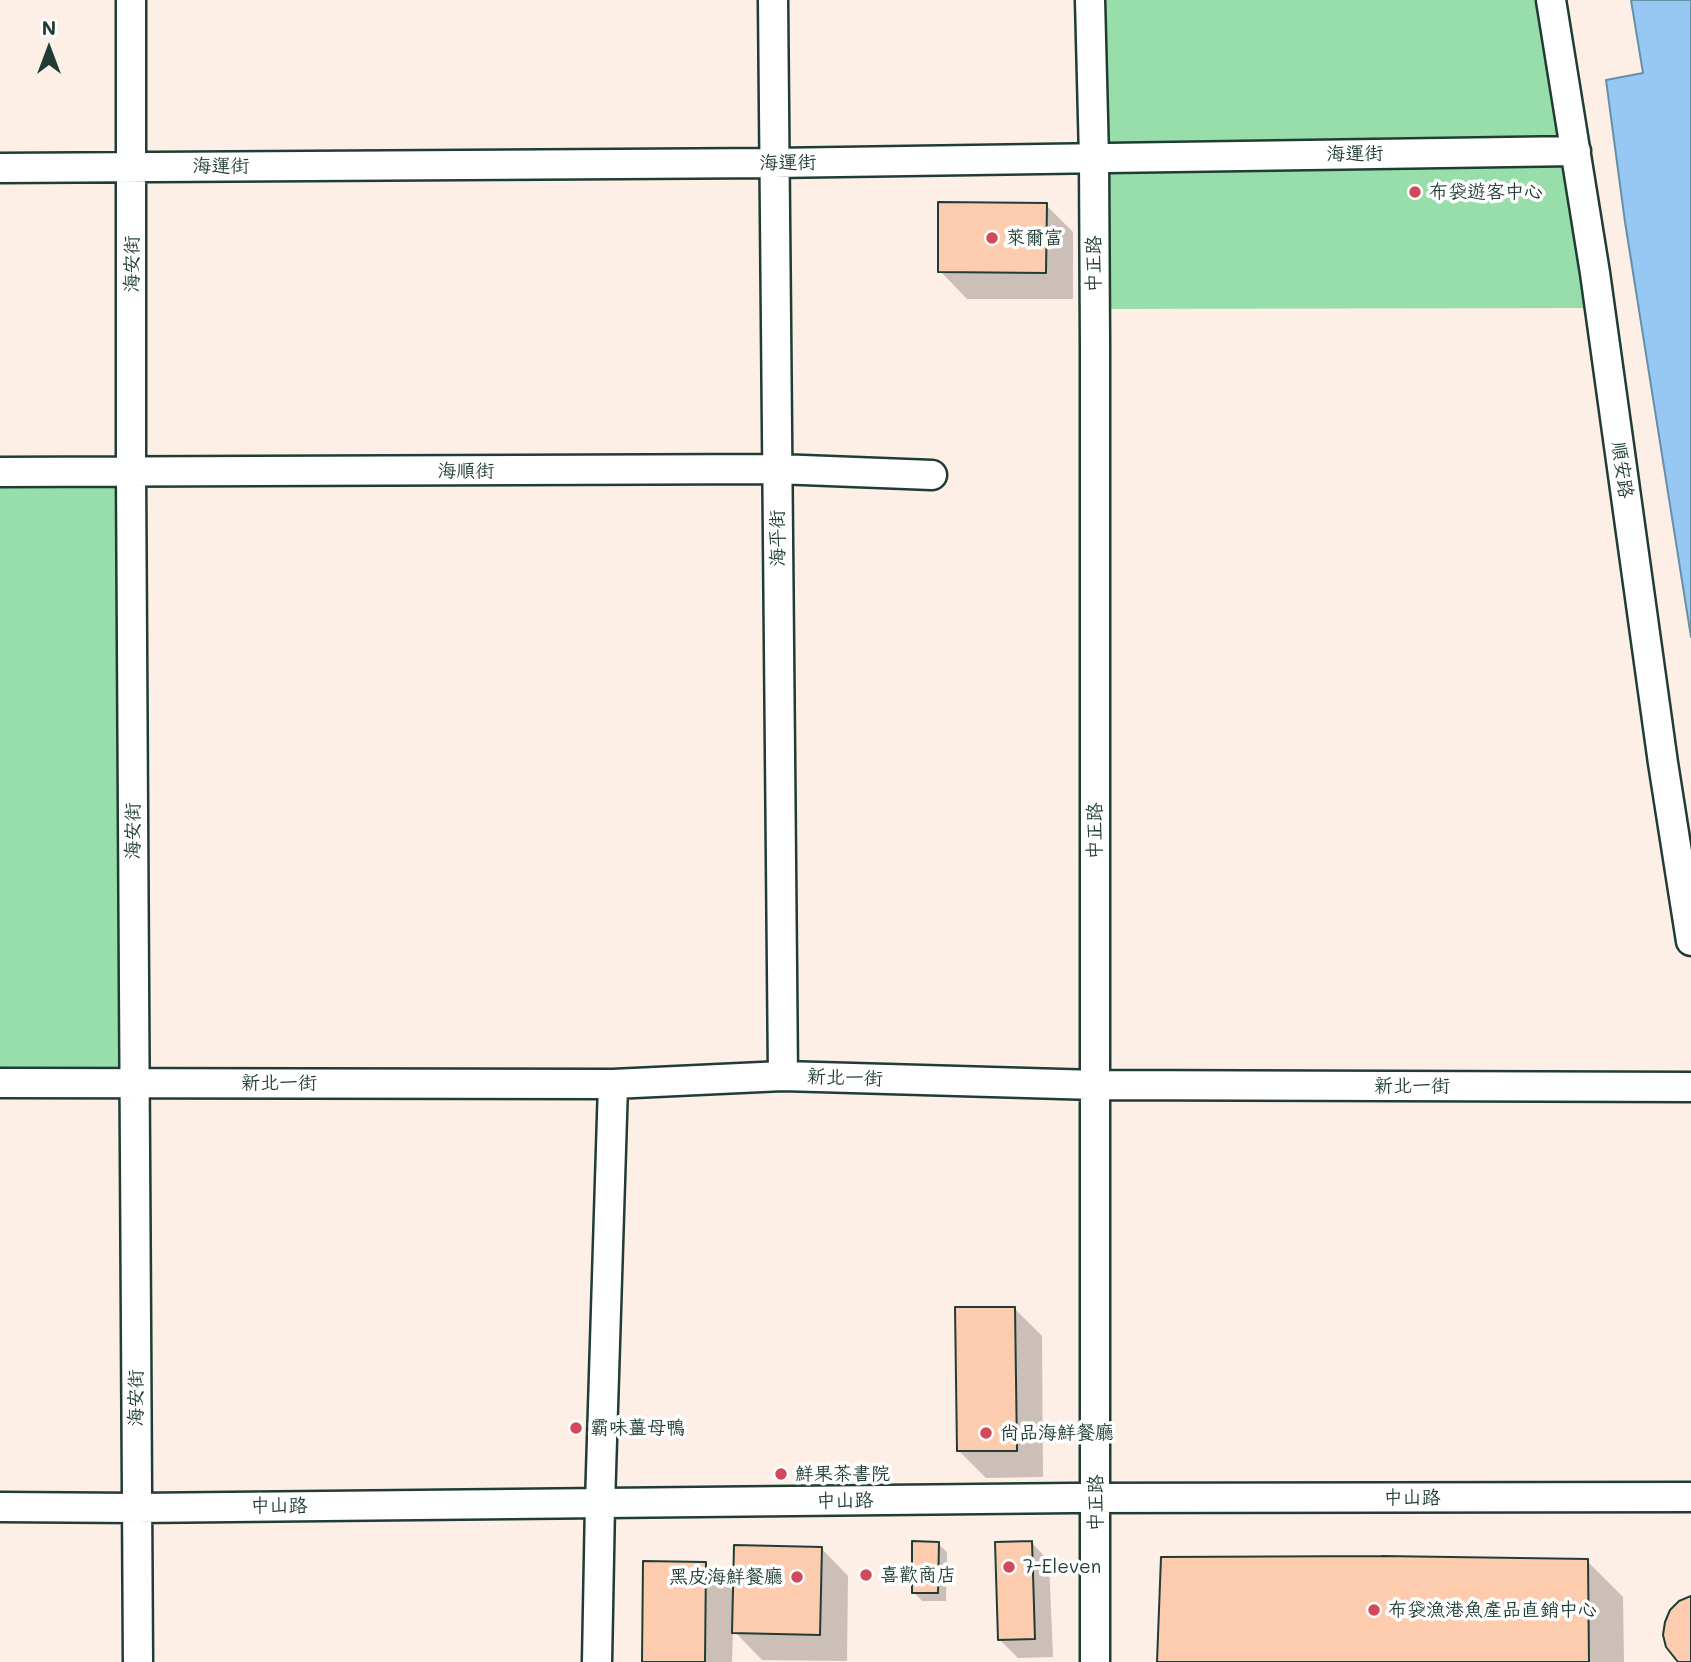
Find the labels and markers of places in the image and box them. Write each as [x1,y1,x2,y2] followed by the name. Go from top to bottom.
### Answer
[1429,181,1543,203] place label: 布袋遊客中心
[1407,184,1423,200] marker: 布袋遊客中心
[1006,227,1063,249] place label: 萊爾富
[984,230,1000,246] marker: 萊爾富
[590,1417,685,1439] place label: 霸味薑母鴨
[568,1420,584,1436] marker: 霸味薑母鴨
[1000,1422,1114,1444] place label: 尚品海鮮餐廳
[978,1425,994,1441] marker: 尚品海鮮餐廳
[795,1463,890,1485] place label: 鮮果茶書院
[773,1466,789,1482] marker: 鮮果茶書院
[1023,1556,1101,1578] place label: 7-Eleven
[1001,1559,1017,1575] marker: 7-Eleven
[880,1564,956,1586] place label: 喜歡商店
[669,1566,783,1588] place label: 黑皮海鮮餐廳
[858,1567,874,1583] marker: 喜歡商店
[789,1569,805,1585] marker: 黑皮海鮮餐廳
[1388,1599,1597,1621] place label: 布袋漁港魚產品直銷中心
[1366,1602,1382,1618] marker: 布袋漁港魚產品直銷中心

